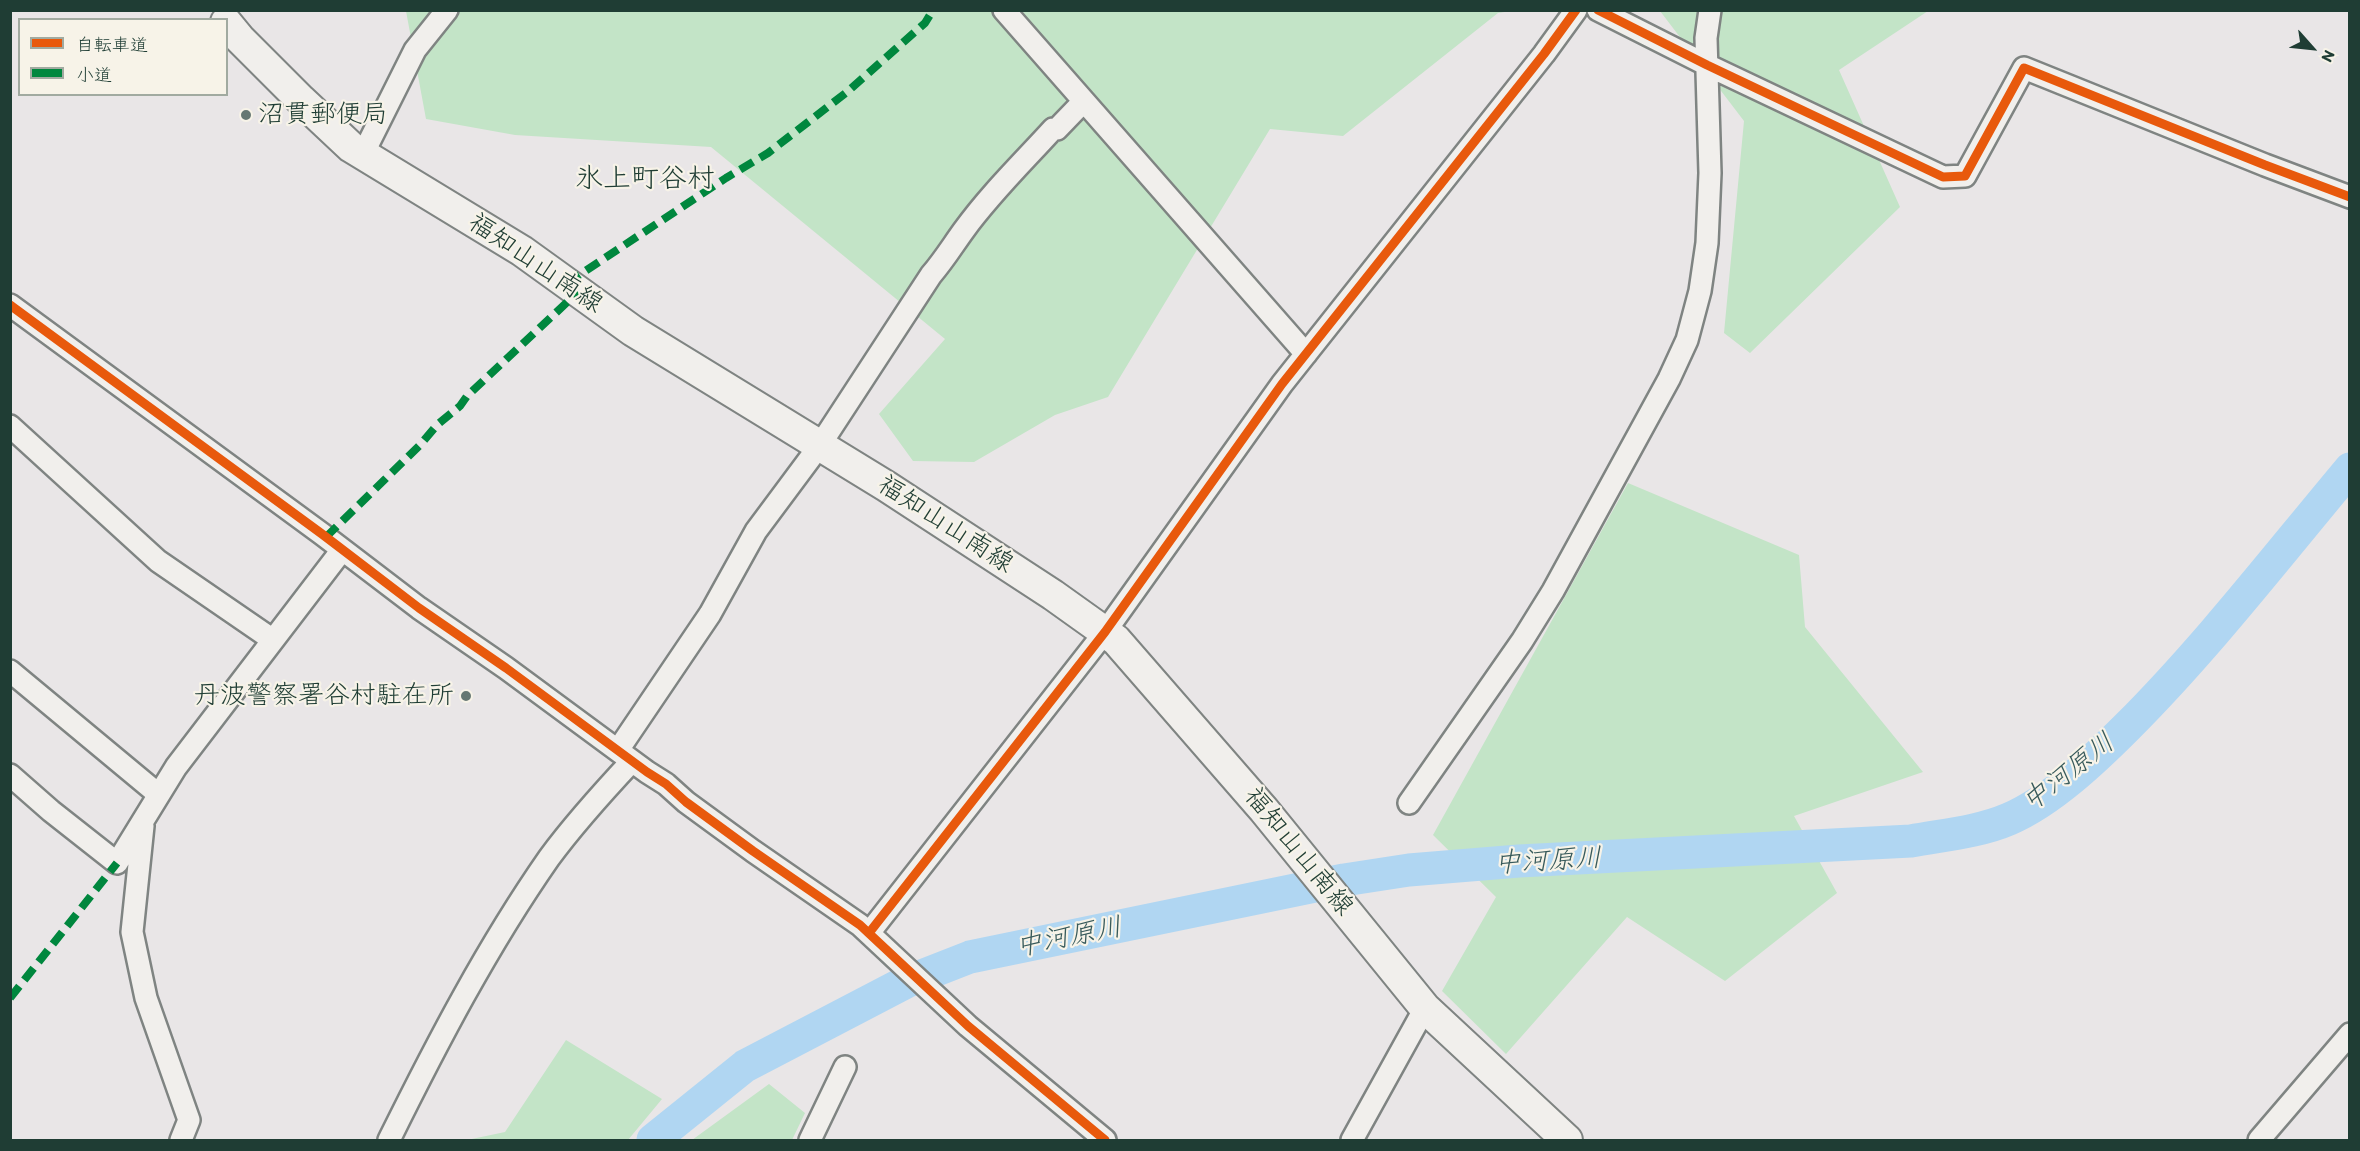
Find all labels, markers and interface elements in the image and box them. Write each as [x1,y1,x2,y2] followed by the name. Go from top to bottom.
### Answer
[18,18,228,96] legend
[2282,18,2342,78] north arrow
[76,34,148,56] text: 自転車道
[2318,47,2339,66] text: N
[76,64,112,86] text: 小道
[258,99,388,131] place label: 沼貫郵便局
[239,108,253,122] marker: 沼貫郵便局
[575,163,715,197] district label: 氷上町谷村
[462,207,608,321] street label: 福知山山南線
[871,469,1019,581] street label: 福知山山南線
[194,680,454,712] place label: 丹波警察署谷村駐在所
[459,689,473,703] marker: 丹波警察署谷村駐在所
[2016,727,2122,819] water label: 中河原川
[1237,782,1359,922] street label: 福知山山南線
[1493,843,1603,881] water label: 中河原川
[1013,912,1125,964] water label: 中河原川

